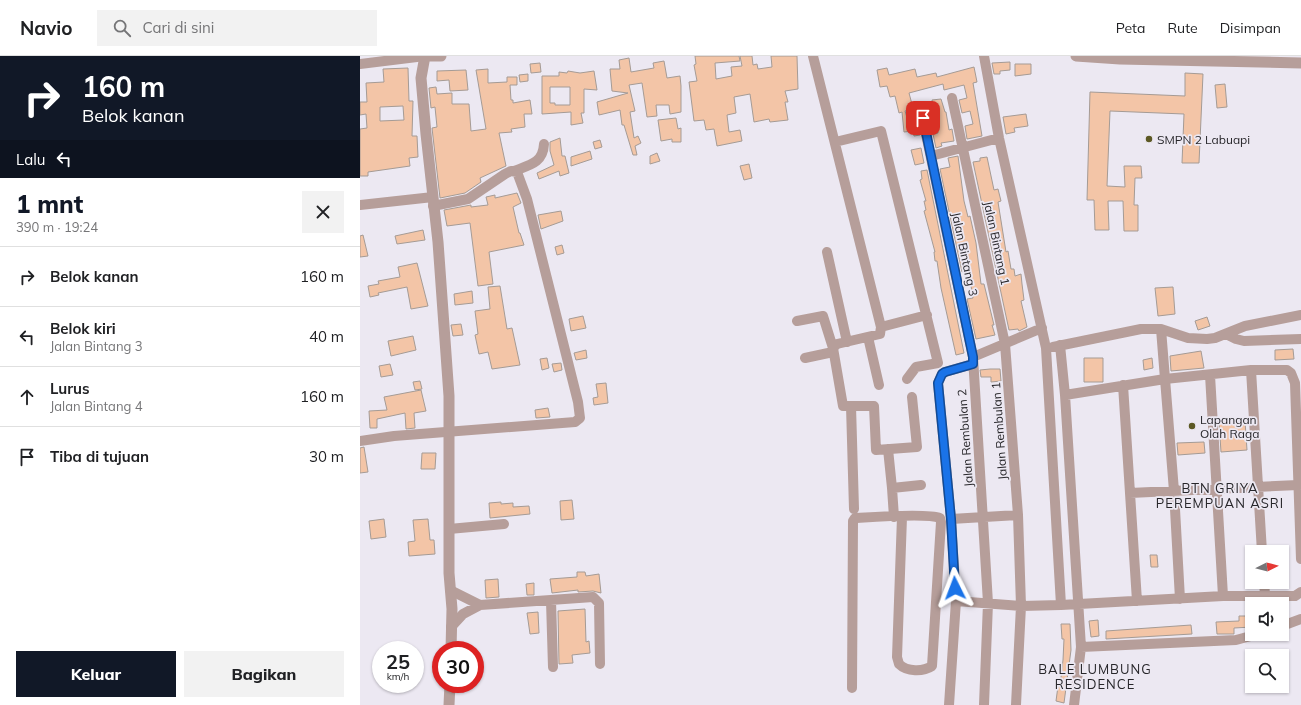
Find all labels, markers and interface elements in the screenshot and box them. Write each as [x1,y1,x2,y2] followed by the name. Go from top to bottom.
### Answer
[97,10,377,46] search box
[20,16,73,40] text: Navio
[111,17,133,39] icon: search
[143,18,214,37] text: Cari di sini
[1116,19,1145,37] text: Peta
[1167,19,1198,37] text: Rute
[1220,19,1281,37] text: Disimpan
[82,69,165,104] text: 160 m
[16,72,68,124] icon: right
[906,101,940,135] pin
[82,104,184,127] text: Belok kanan
[912,107,934,129] icon: arrive
[1157,132,1250,147] place label: SMPN 2 Labuapi
[1144,134,1154,144] marker: SMPN 2 Labuapi
[53,148,75,170] icon: left
[16,150,45,169] text: Lalu
[16,189,83,219] text: 1 mnt
[302,191,344,233] button: close
[981,200,1013,286] street label: Jalan Bintang 1
[949,211,981,297] street label: Jalan Bintang 3
[16,219,98,235] text: 390 m · 19:24
[16,266,38,288] icon: right
[50,267,139,286] text: Belok kanan
[300,267,344,286] text: 160 m
[50,319,116,338] text: Belok kiri
[16,326,38,348] icon: left
[309,327,344,346] text: 40 m
[50,338,143,354] text: Jalan Bintang 3
[50,379,90,398] text: Lurus
[988,382,1010,480] street label: Jalan Rembulan 1
[16,386,38,408] icon: ahead
[300,387,344,406] text: 160 m
[954,389,976,487] street label: Jalan Rembulan 2
[50,398,143,414] text: Jalan Bintang 4
[1200,412,1259,441] place label: Lapangan Olah Raga
[1187,421,1197,431] marker: Lapangan Olah Raga
[16,446,38,468] icon: arrive
[50,447,149,466] text: Tiba di tujuan
[309,447,344,466] text: 30 m
[1156,480,1284,511] district label: BTN GRIYA PEREMPUAN ASRI
[1245,545,1289,589] north arrow
[1245,545,1289,693] map controls
[934,567,976,609] position arrow
[1245,597,1289,641] button: sound
[432,641,484,693] speed limit sign: 30
[386,649,410,674] text: 25
[1245,649,1289,693] button: search
[16,651,176,697] button: Keluar
[184,651,344,697] button: Bagikan
[1038,661,1152,692] district label: BALE LUMBUNG RESIDENCE
[387,670,409,683] text: km/h

